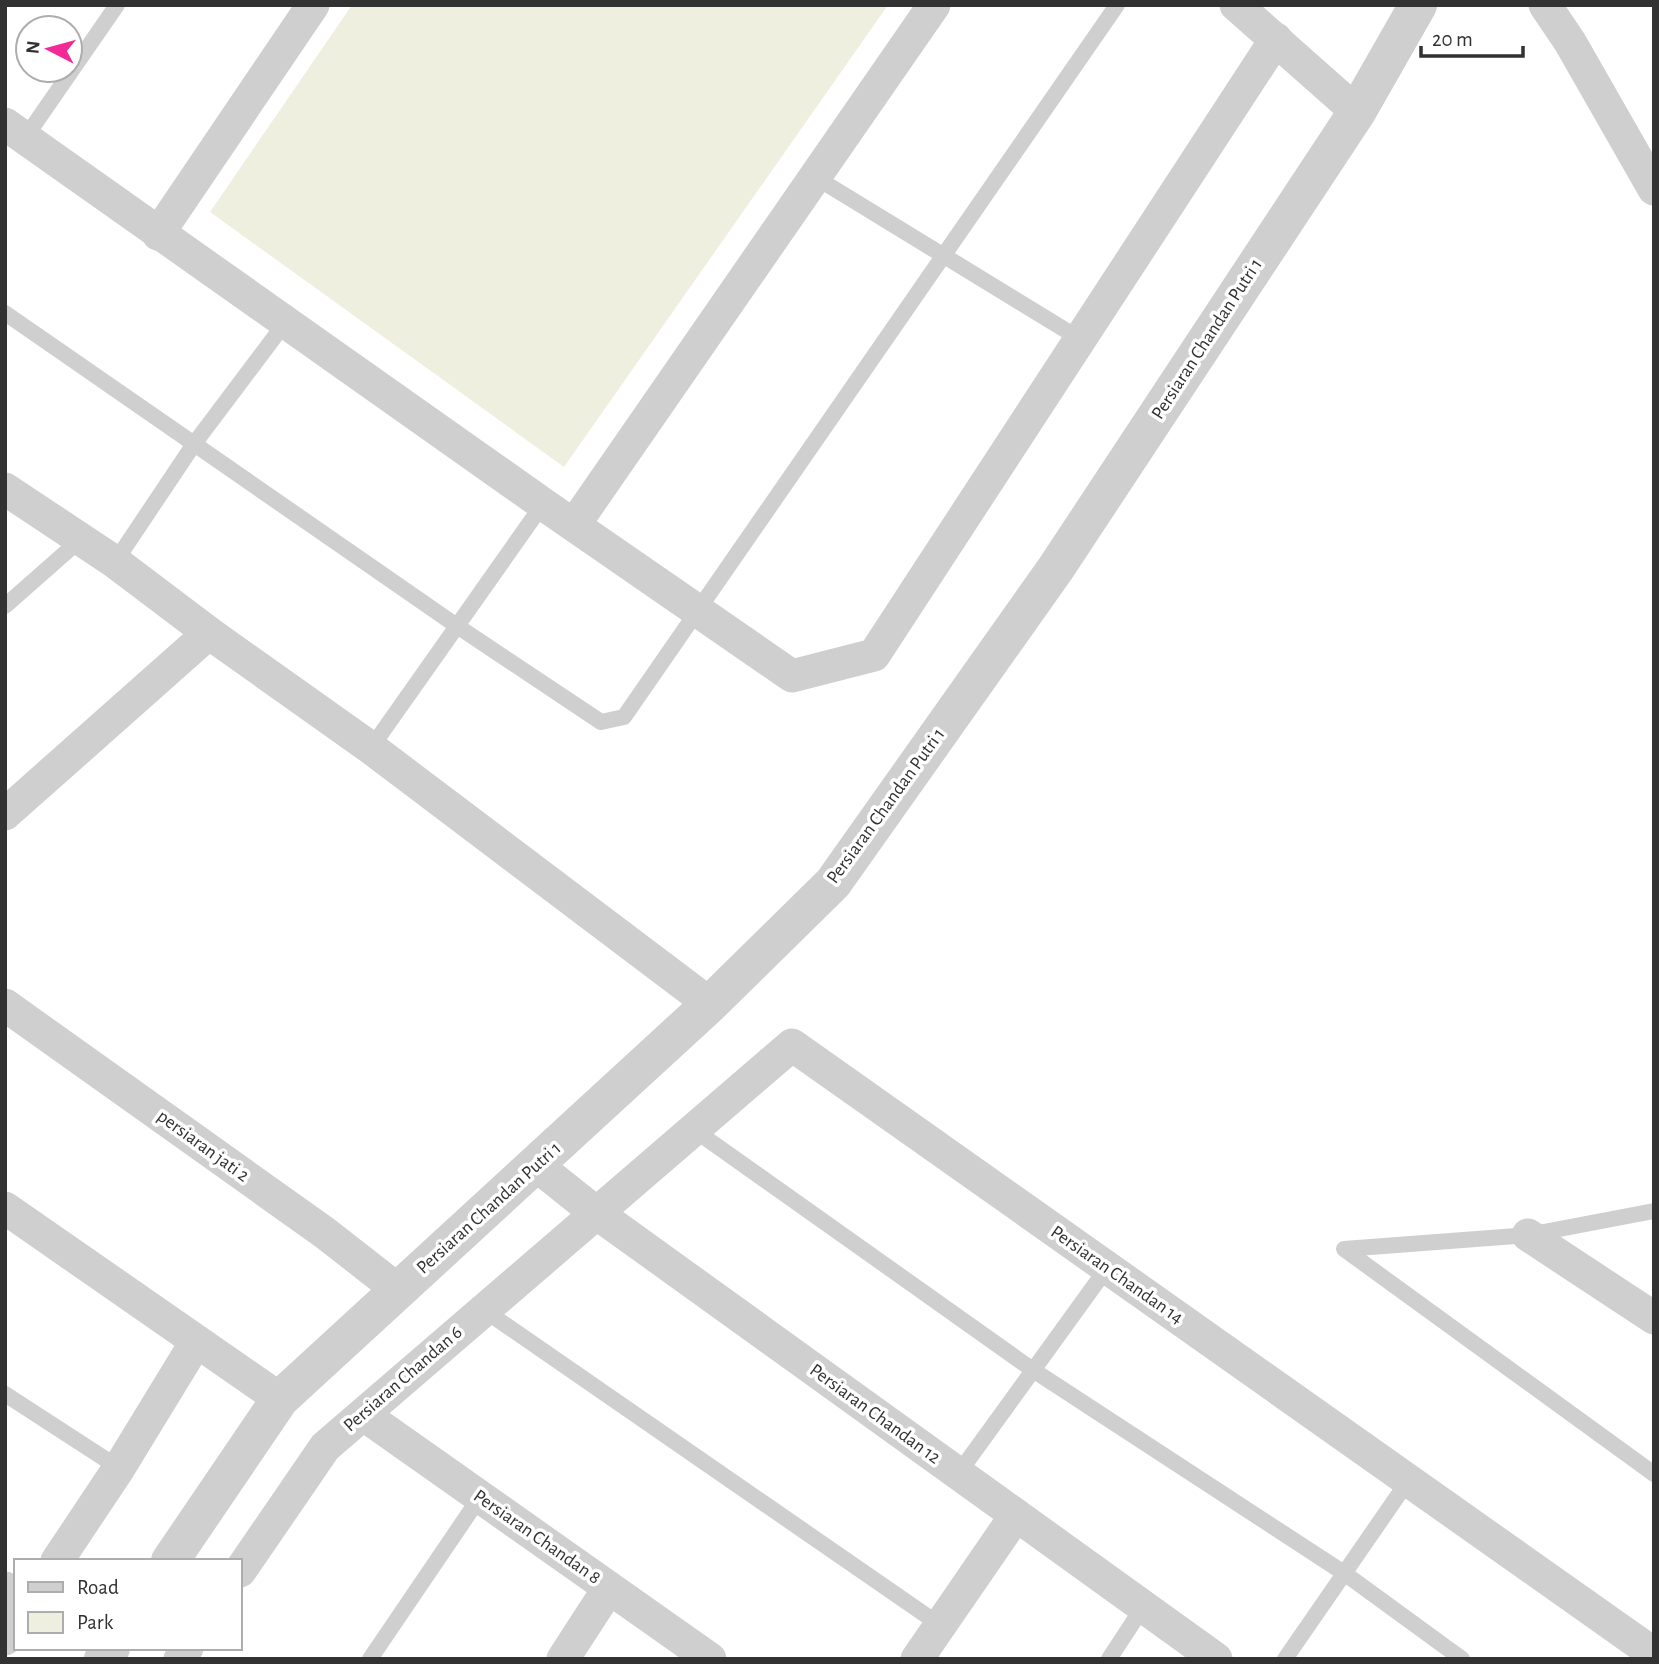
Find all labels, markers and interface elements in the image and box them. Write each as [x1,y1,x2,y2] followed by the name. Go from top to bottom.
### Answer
[14,14,84,84] north arrow
[1421,14,1522,58] scale bar
[1432,29,1473,50] text: 20 m
[23,40,44,55] text: N
[1148,255,1266,423] street label: Persiaran Chandan Putri 1
[823,725,949,887] street label: Persiaran Chandan Putri 1
[154,1106,253,1186] street label: persiaran jati 2
[413,1138,565,1278] street label: Persiaran Chandan Putri 1
[1047,1222,1187,1328] street label: Persiaran Chandan 14
[340,1323,466,1435] street label: Persiaran Chandan 6
[806,1360,944,1468] street label: Persiaran Chandan 12
[470,1486,604,1588] street label: Persiaran Chandan 8
[14,1559,242,1650] legend
[77,1577,119,1598] text: Road
[77,1612,114,1633] text: Park

